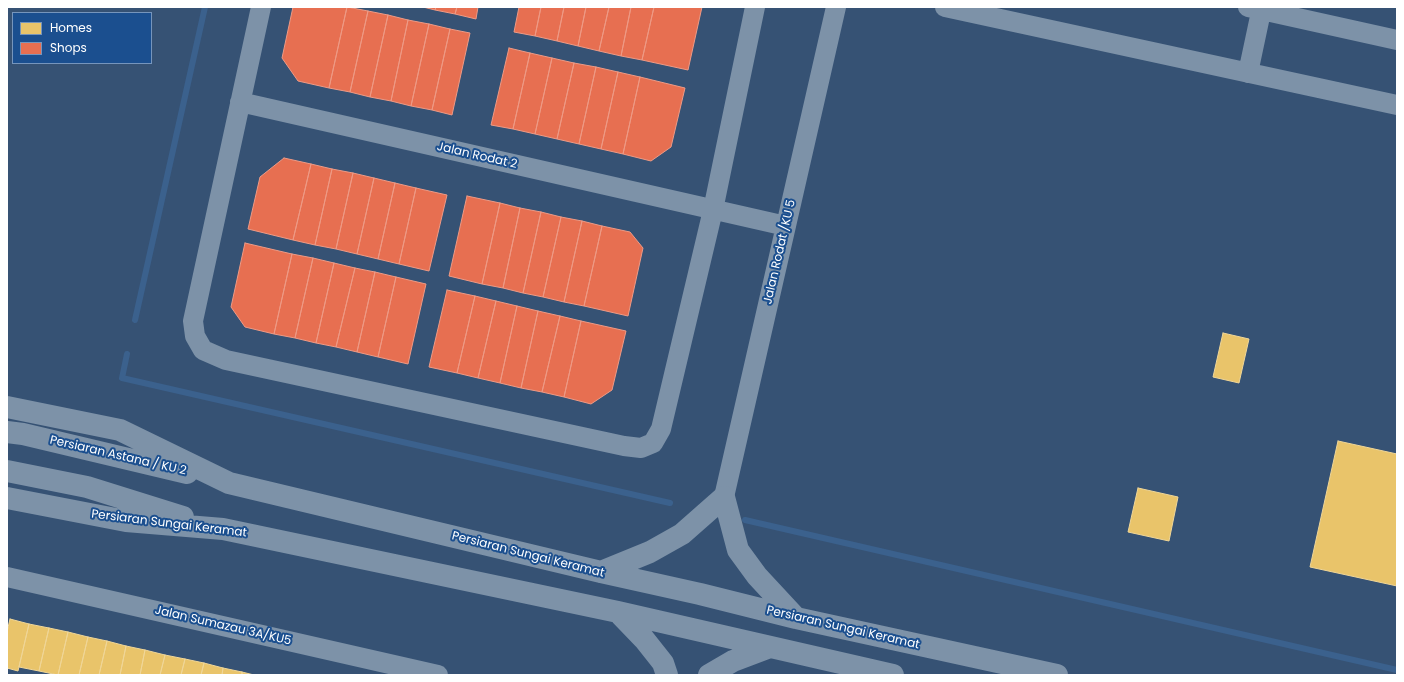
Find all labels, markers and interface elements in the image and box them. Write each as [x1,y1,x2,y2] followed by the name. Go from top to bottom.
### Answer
[12,12,152,64] legend
[50,19,92,36] text: Homes
[50,39,87,56] text: Shops
[435,140,519,172] street label: Jalan Rodat 2
[761,198,799,306] street label: Jalan Rodat /KU 5
[48,433,188,479] street label: Persiaran Astana / KU 2
[90,507,248,541] street label: Persiaran Sungai Keramat
[450,529,606,581] street label: Persiaran Sungai Keramat
[153,603,293,649] street label: Jalan Sumazau 3A/KU5
[765,603,921,653] street label: Persiaran Sungai Keramat

